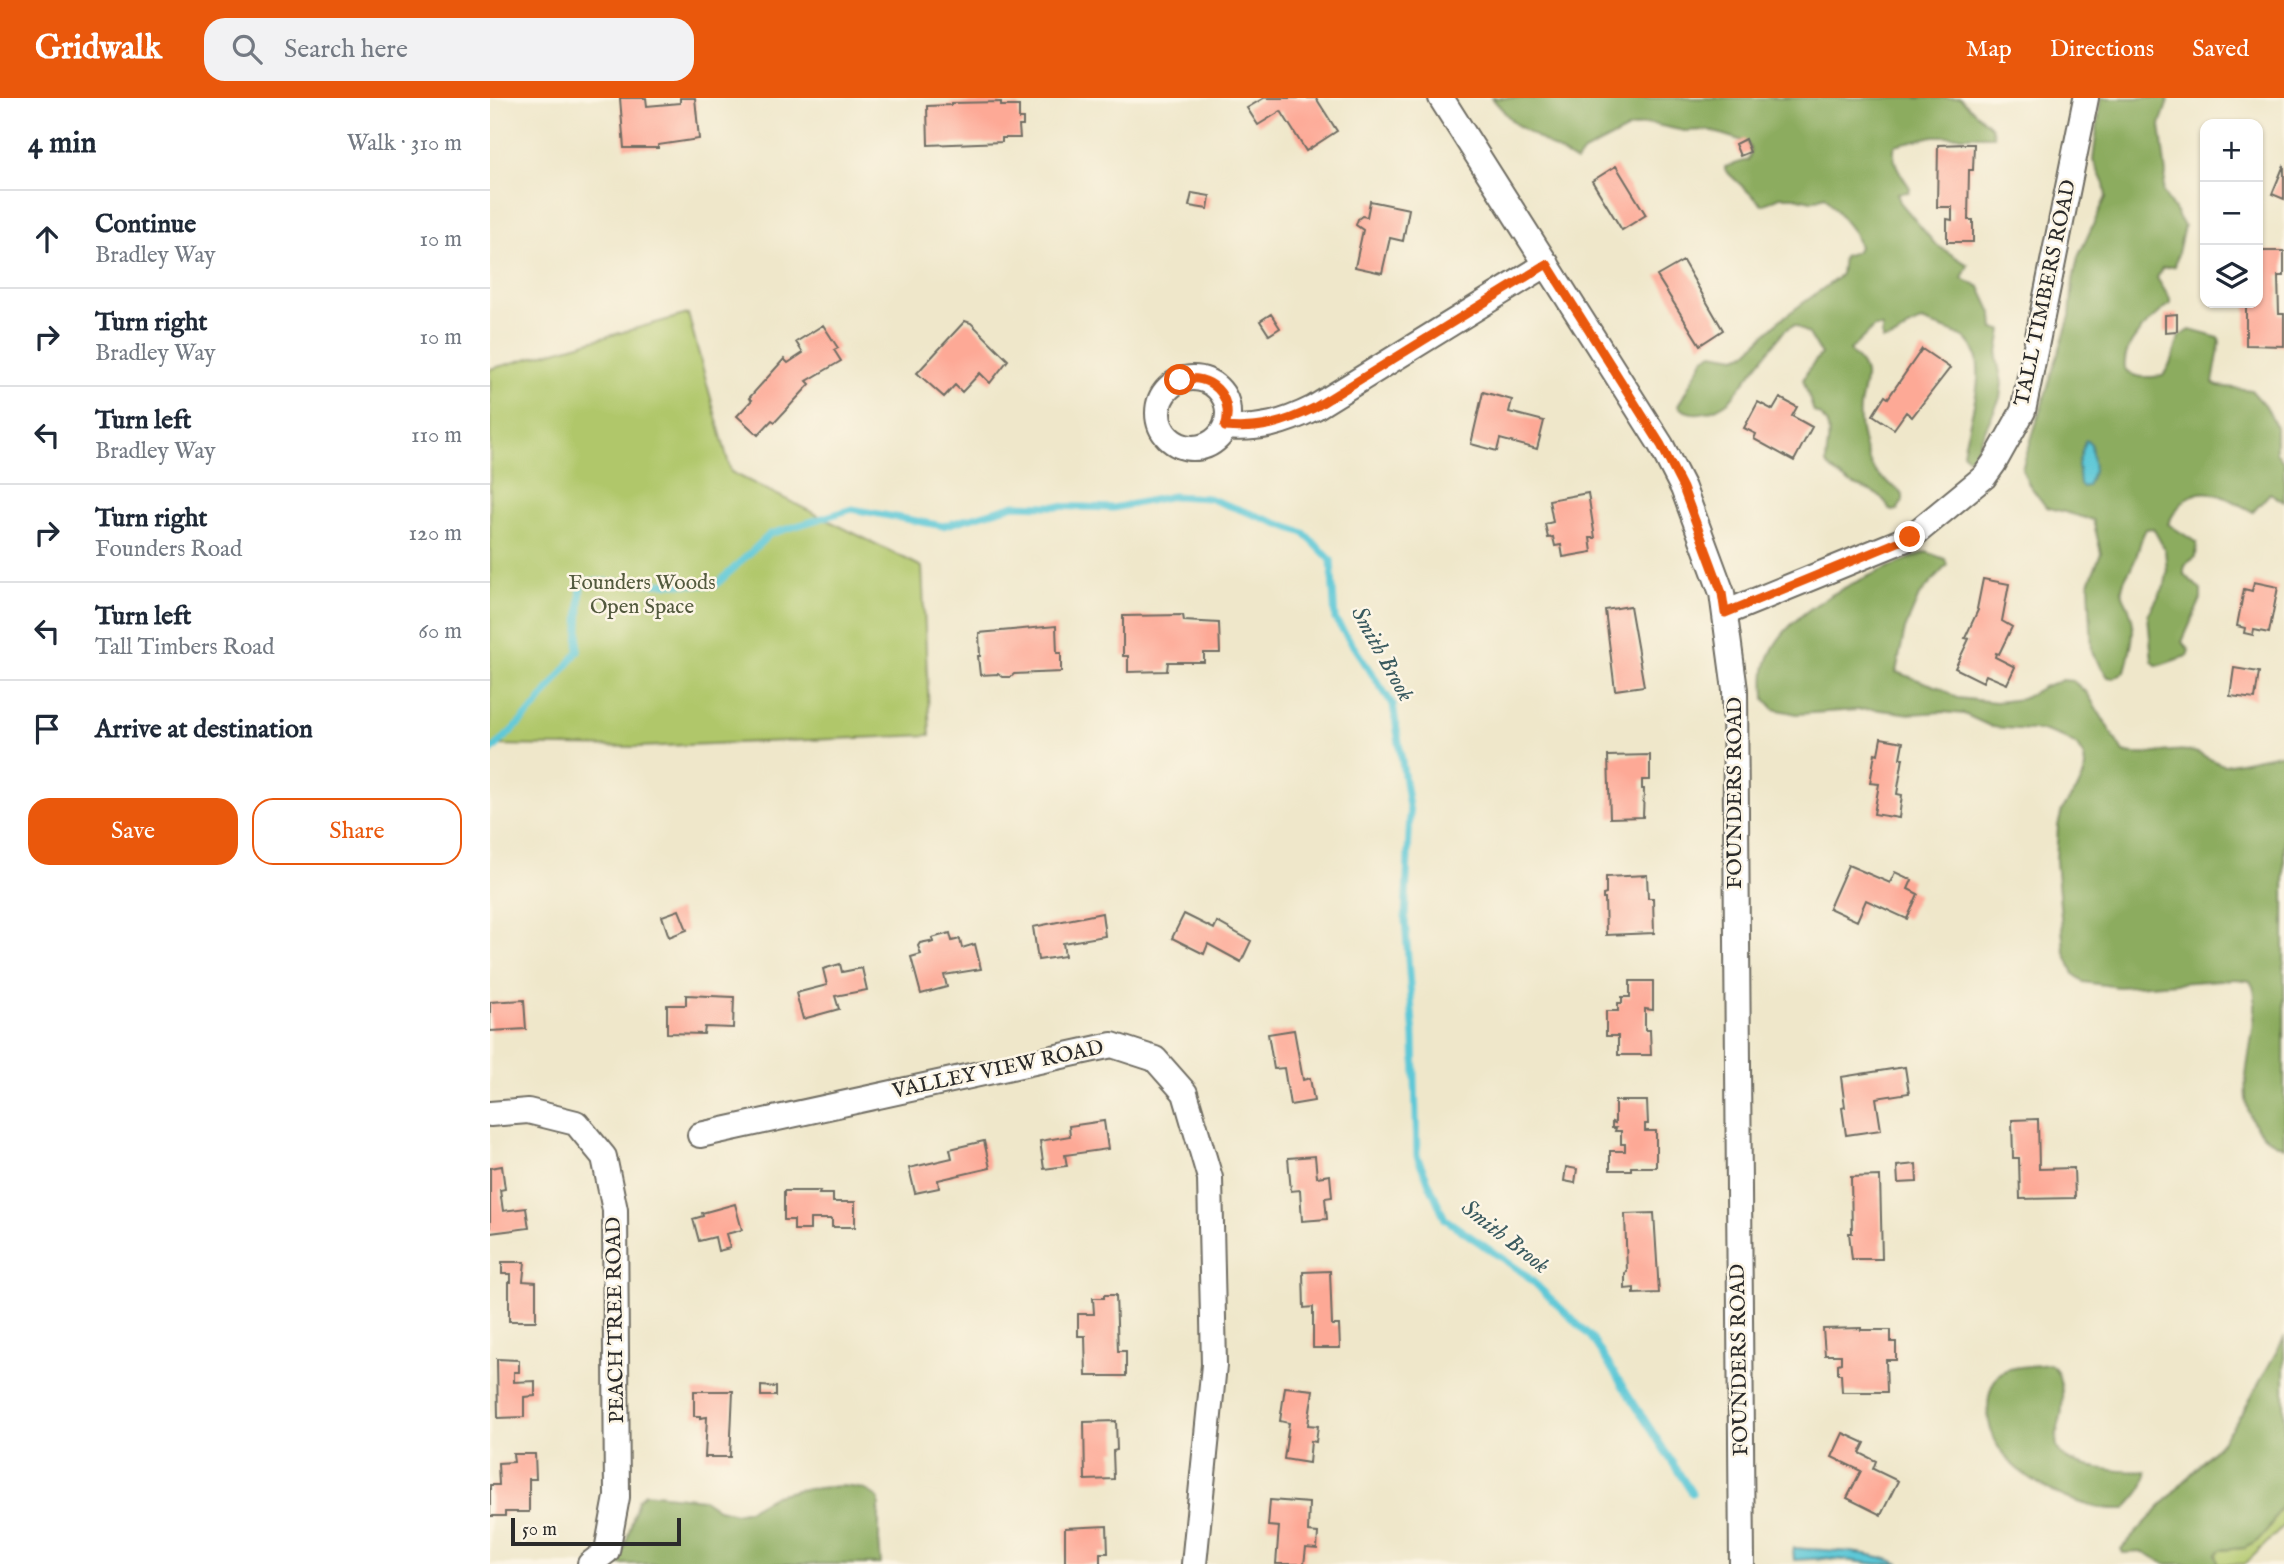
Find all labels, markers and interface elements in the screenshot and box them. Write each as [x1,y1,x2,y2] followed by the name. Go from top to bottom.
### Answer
[204,18,694,81] search box
[35,28,162,70] text: Gridwalk
[228,30,266,68] icon: search
[284,33,408,66] text: Search here
[1966,34,2012,65] text: Map
[2050,34,2154,65] text: Directions
[2192,34,2249,65] text: Saved
[2200,119,2263,308] map controls
[2200,119,2263,182] button: +
[28,125,96,163] text: 4 min
[347,129,462,158] text: Walk · 310 m
[2009,177,2083,409] street label: TALL TIMBERS ROAD
[2200,182,2263,245] button: −
[95,208,196,241] text: Continue
[28,220,66,258] icon: ahead
[419,225,462,254] text: 10 m
[95,241,215,270] text: Bradley Way
[2200,245,2263,308] button: layers
[95,306,208,339] text: Turn right
[28,318,66,356] icon: right
[419,323,462,352] text: 10 m
[95,339,215,368] text: Bradley Way
[1164,364,1195,395] route start
[95,404,192,437] text: Turn left
[28,416,66,454] icon: left
[411,421,462,450] text: 110 m
[95,437,215,466] text: Bradley Way
[95,502,208,535] text: Turn right
[28,514,66,552] icon: right
[409,519,462,548] text: 120 m
[1894,521,1925,552] route end
[95,535,242,564] text: Founders Road
[568,570,716,621] park label: Founders Woods Open Space
[95,600,192,633] text: Turn left
[1344,601,1420,707] water label: Smith Brook
[28,612,66,650] icon: left
[418,617,462,646] text: 60 m
[95,633,275,662] text: Tall Timbers Road
[1722,697,1749,889] street label: FOUNDERS ROAD
[28,710,66,748] icon: arrive
[95,713,313,746] text: Arrive at destination
[28,798,238,865] button: Save
[252,798,462,865] button: Share
[889,1034,1106,1106] street label: VALLEY VIEW ROAD
[1455,1193,1555,1281] water label: Smith Brook
[601,1216,631,1424] street label: PEACH TREE ROAD
[1725,1264,1755,1456] street label: FOUNDERS ROAD
[511,1515,681,1547] scale bar
[522,1518,557,1542] text: 50 m

